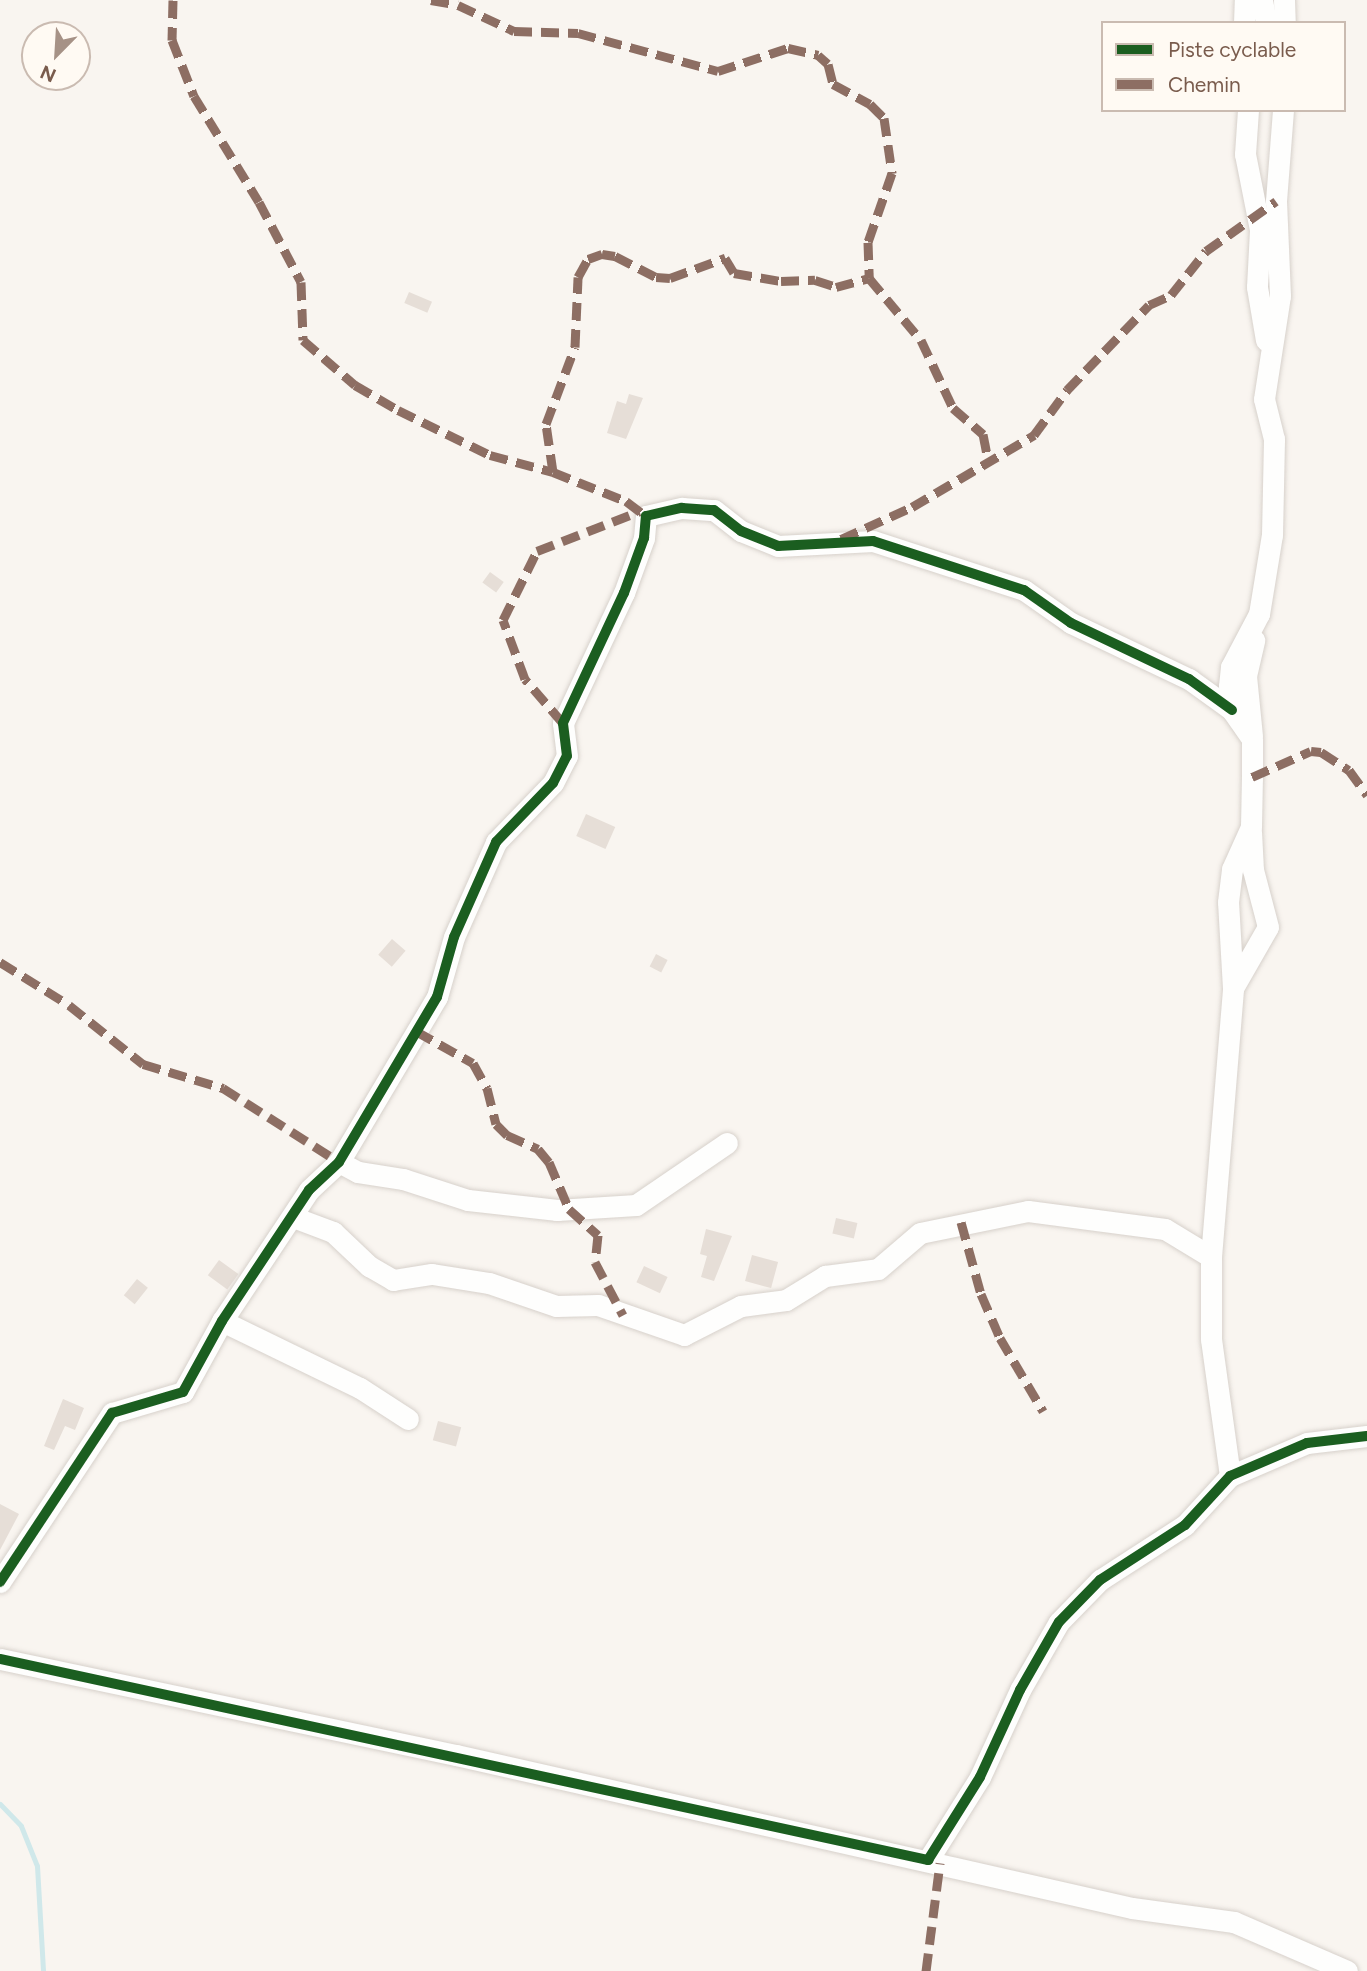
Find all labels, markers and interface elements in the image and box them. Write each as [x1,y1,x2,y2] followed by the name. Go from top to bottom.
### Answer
[21,21,91,91] north arrow
[1101,21,1346,112] legend
[1168,37,1296,62] text: Piste cyclable
[37,60,59,87] text: N
[1168,72,1241,97] text: Chemin

